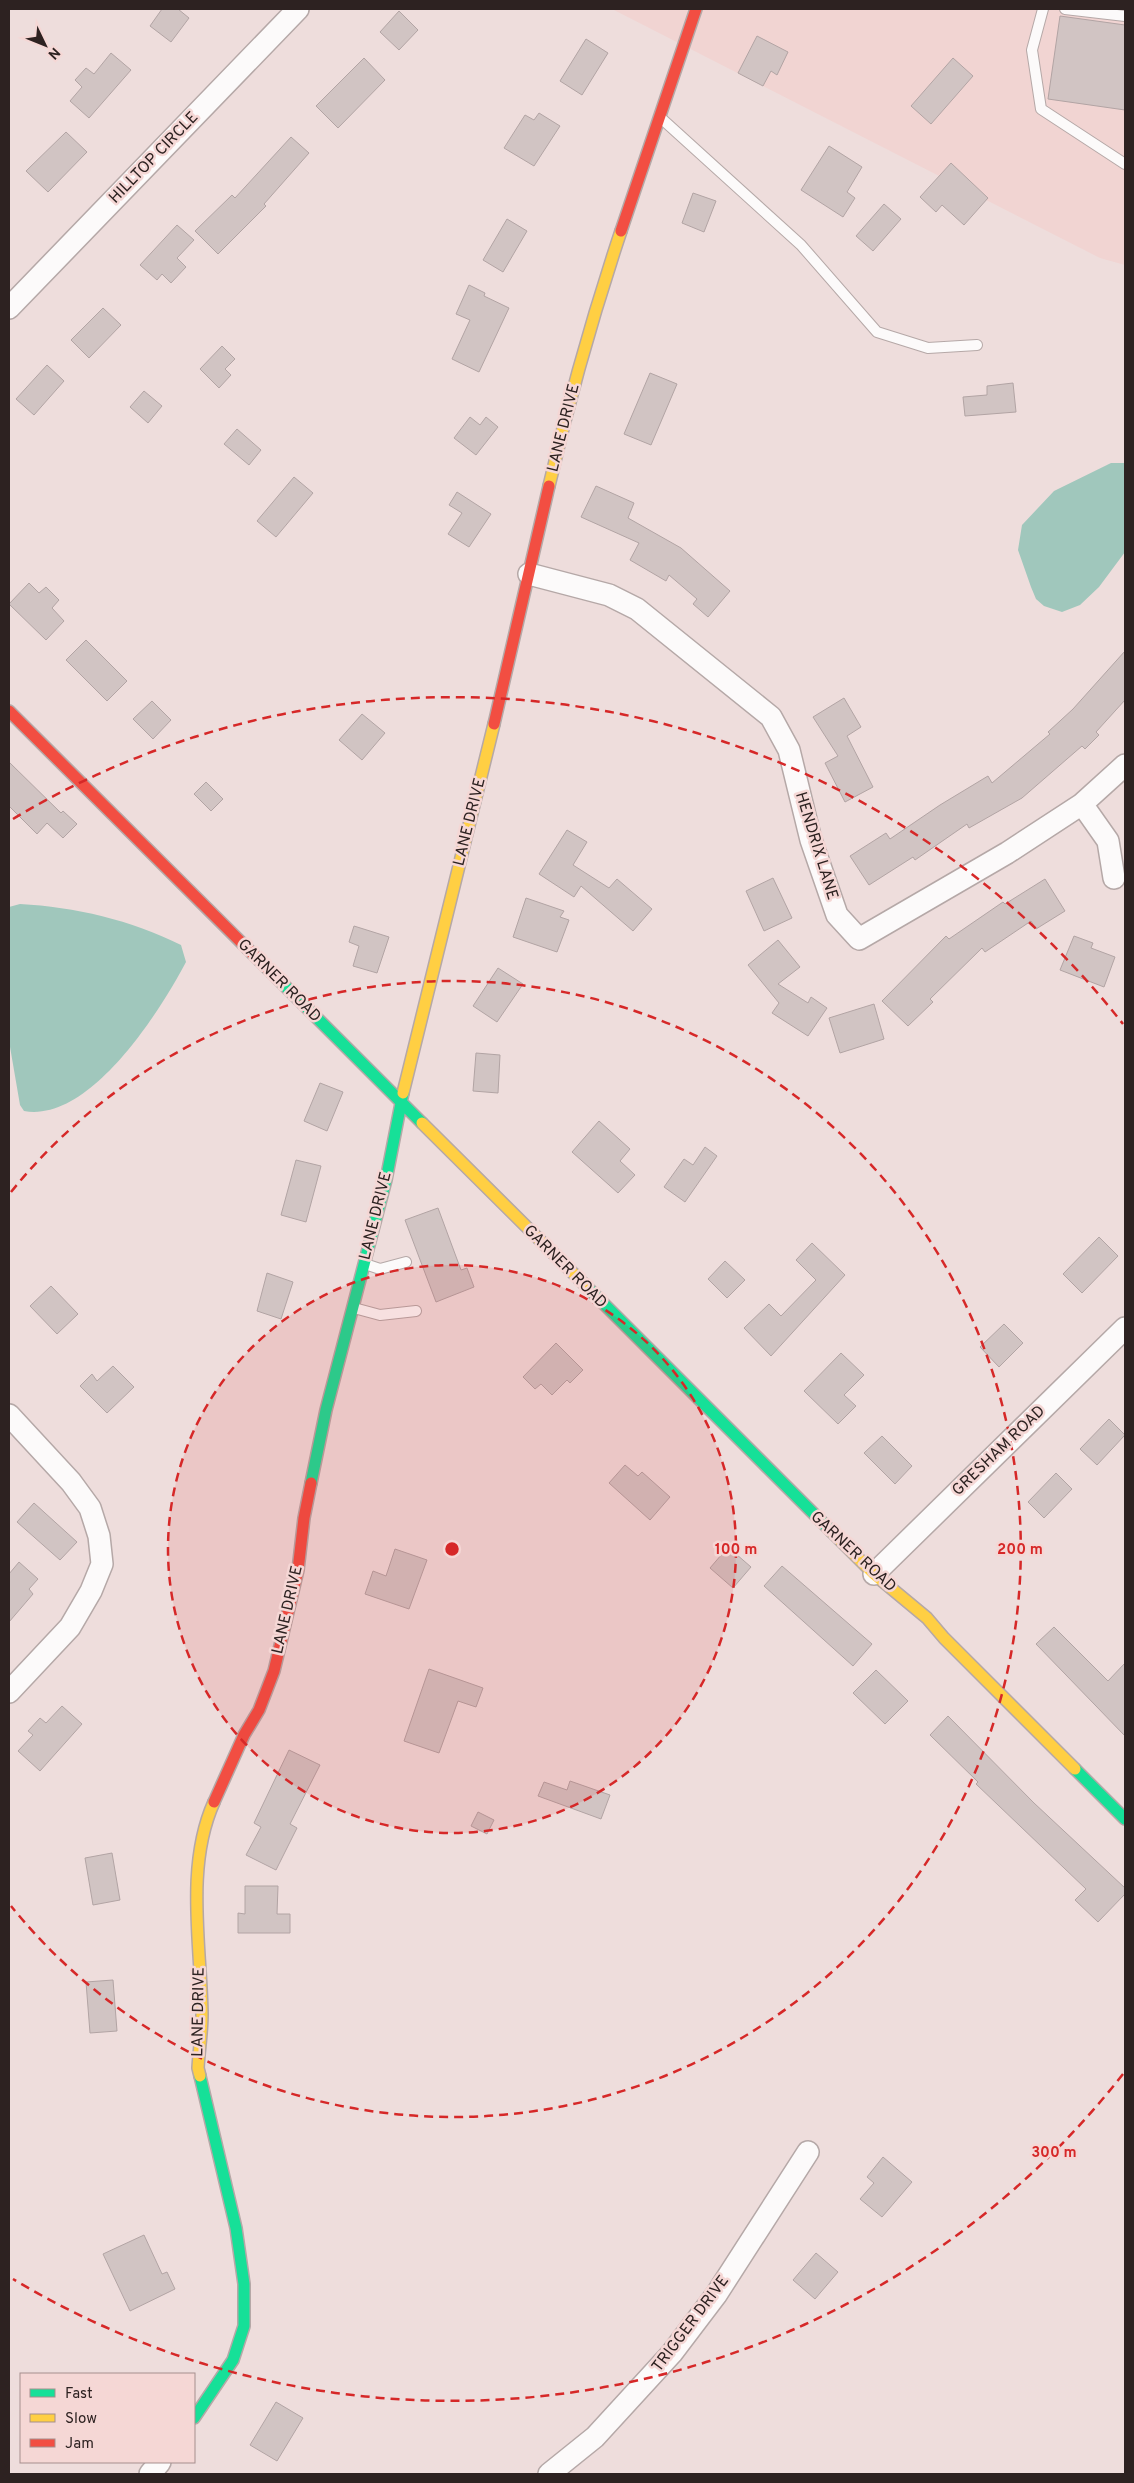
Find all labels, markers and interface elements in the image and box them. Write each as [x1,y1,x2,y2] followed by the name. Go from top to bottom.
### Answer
[20,20,70,70] north arrow
[44,43,63,62] text: N
[105,108,203,208] street label: HILLTOP CIRCLE
[543,382,585,474] street label: LANE DRIVE
[449,776,491,868] street label: LANE DRIVE
[790,790,842,902] street label: HENDRIX LANE
[233,935,325,1027] street label: GARNER ROAD
[355,1170,397,1262] street label: LANE DRIVE
[519,1221,611,1313] street label: GARNER ROAD
[948,1402,1050,1500] street label: GRESHAM ROAD
[806,1507,900,1597] street label: GARNER ROAD
[443,1540,461,1558] centre of rings
[715,1541,757,1560] text: 100 m
[997,1541,1043,1560] text: 200 m
[268,1564,308,1656] street label: LANE DRIVE
[188,1967,210,2057] street label: LANE DRIVE
[1031,2144,1077,2163] text: 300 m
[648,2272,734,2376] street label: TRIGGER DRIVE
[20,2373,195,2463] legend
[65,2385,93,2404] text: Fast
[65,2410,97,2429] text: Slow
[65,2435,94,2454] text: Jam

